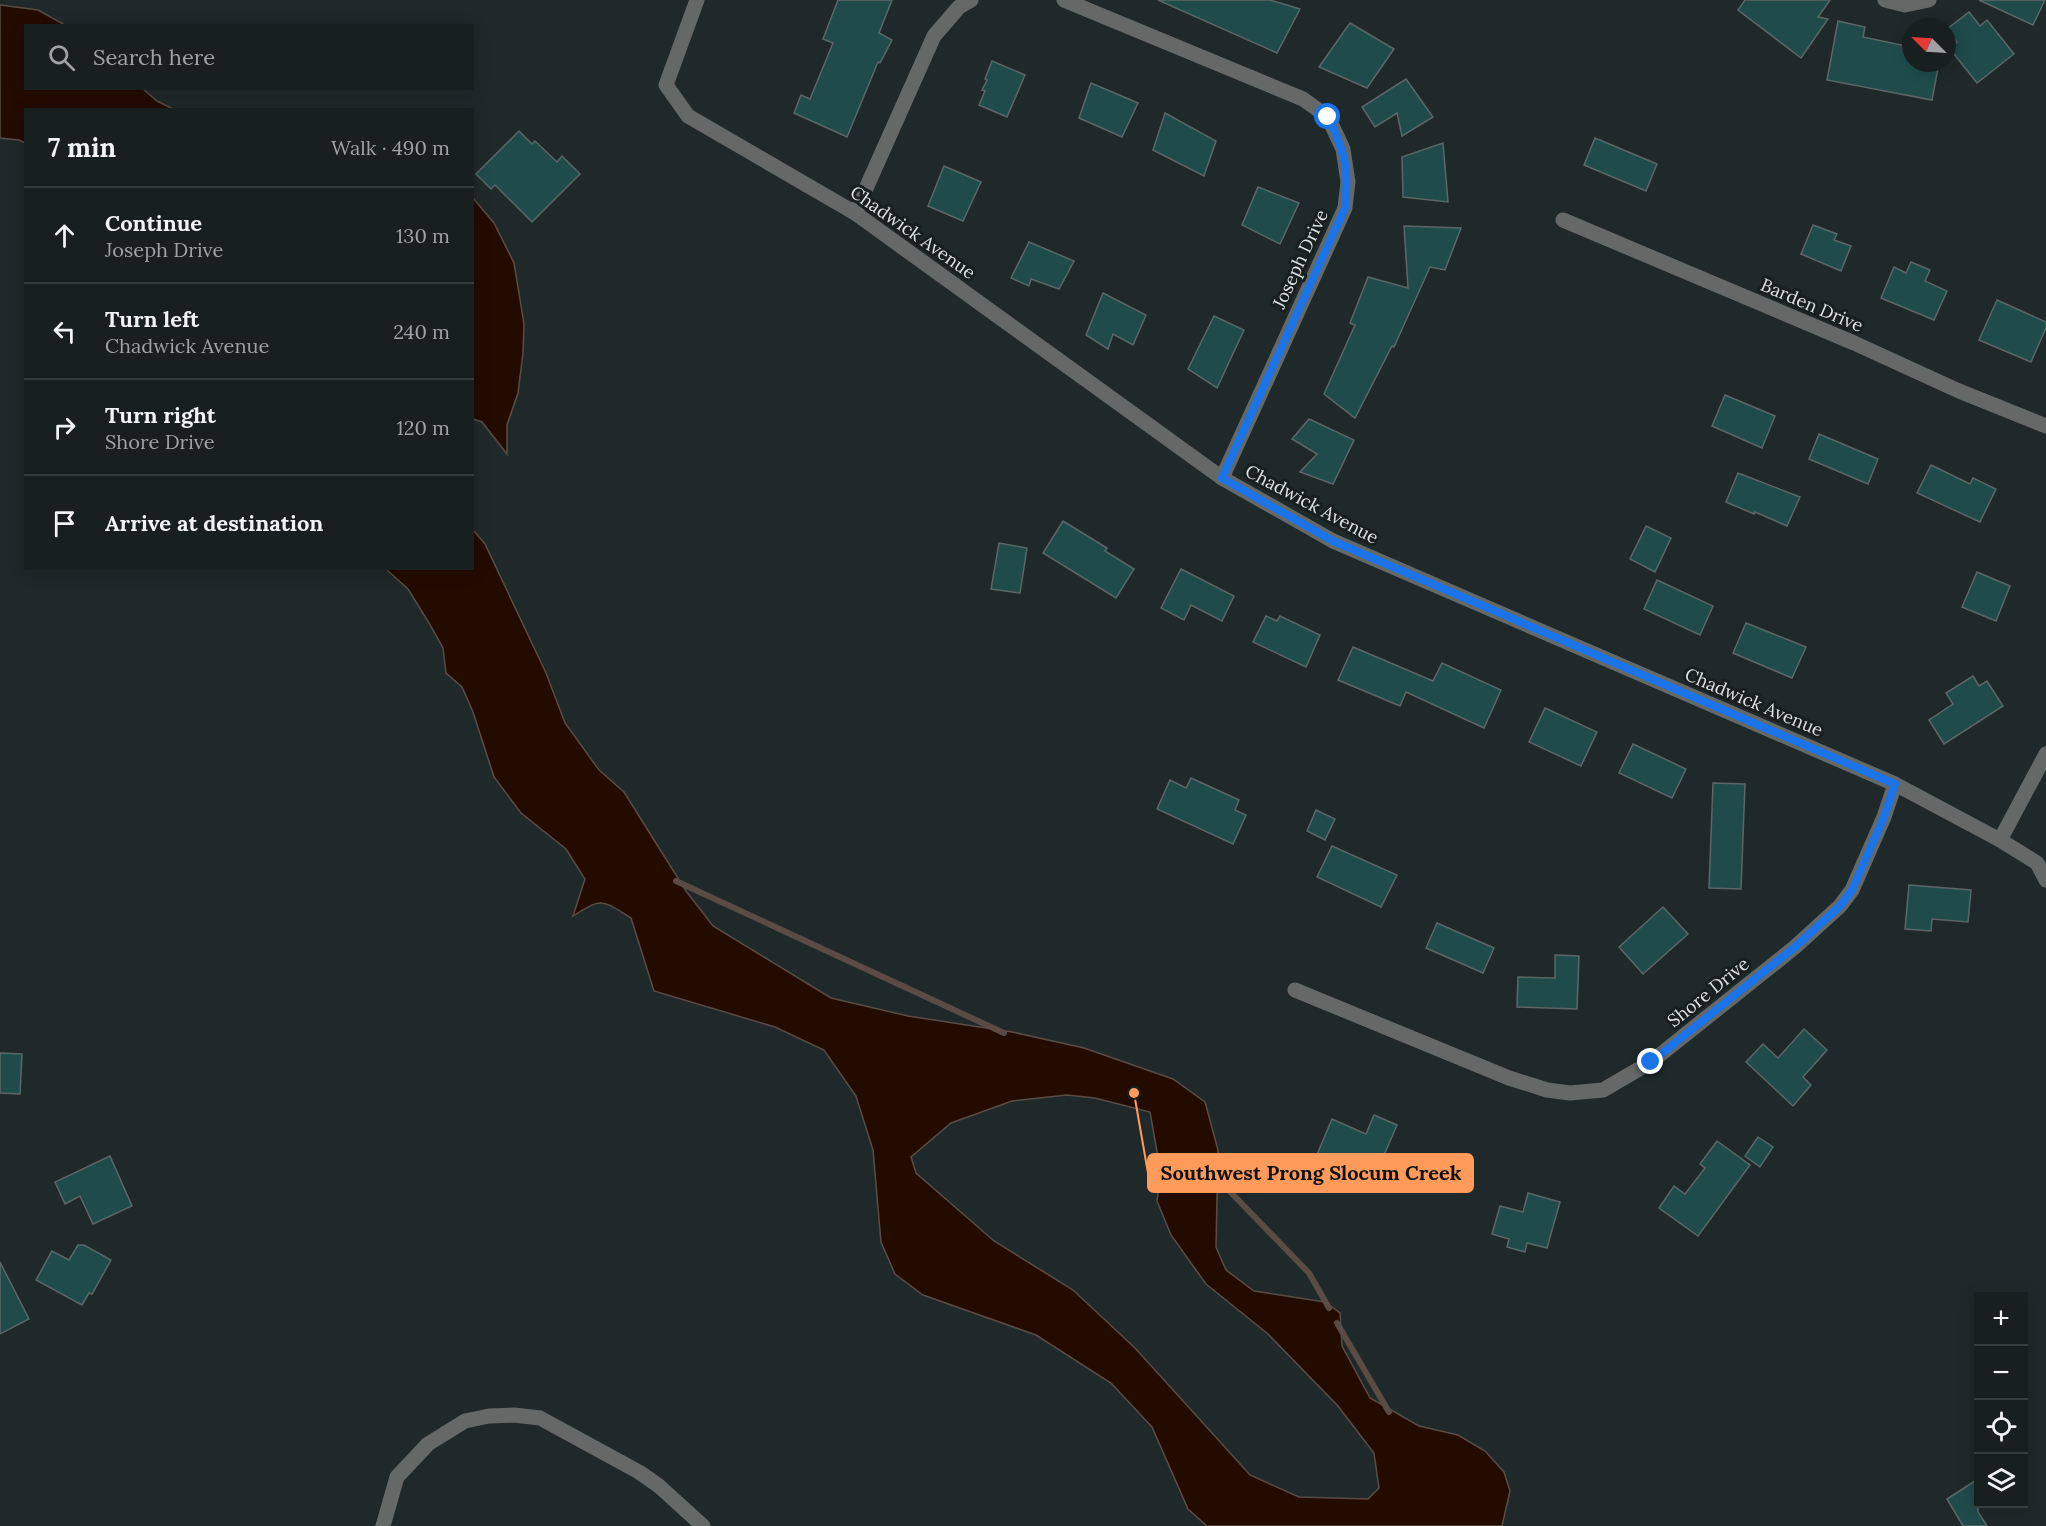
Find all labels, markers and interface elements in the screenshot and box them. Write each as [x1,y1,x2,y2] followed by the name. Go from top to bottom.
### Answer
[1902,18,1956,72] north arrow
[24,24,474,90] search box
[45,41,78,74] icon: search
[93,43,215,71] text: Search here
[1314,103,1340,129] route start
[48,131,116,164] text: 7 min
[331,135,450,160] text: Walk · 490 m
[846,180,980,284] street label: Chadwick Avenue
[1267,206,1333,313] street label: Joseph Drive
[105,209,202,237] text: Continue
[48,219,81,252] icon: ahead
[396,223,450,248] text: 130 m
[105,237,223,262] text: Joseph Drive
[1757,273,1867,337] street label: Barden Drive
[105,305,199,333] text: Turn left
[48,315,81,348] icon: left
[393,319,450,344] text: 240 m
[105,333,269,358] text: Chadwick Avenue
[105,401,216,429] text: Turn right
[48,411,81,444] icon: right
[396,415,450,440] text: 120 m
[105,429,215,454] text: Shore Drive
[1241,459,1383,549] street label: Chadwick Avenue
[48,507,81,540] icon: arrive
[105,509,323,537] text: Arrive at destination
[1681,663,1827,742] street label: Chadwick Avenue
[1662,952,1754,1032] street label: Shore Drive
[1637,1048,1663,1074] route end
[1148,1154,1473,1192] callout: Southwest Prong Slocum Creek
[1160,1160,1462,1185] text: Southwest Prong Slocum Creek
[1974,1292,2028,1508] map controls
[1974,1292,2028,1346] button: +
[1974,1346,2028,1400] button: −
[1974,1400,2028,1454] button: locate
[1974,1454,2028,1508] button: layers

